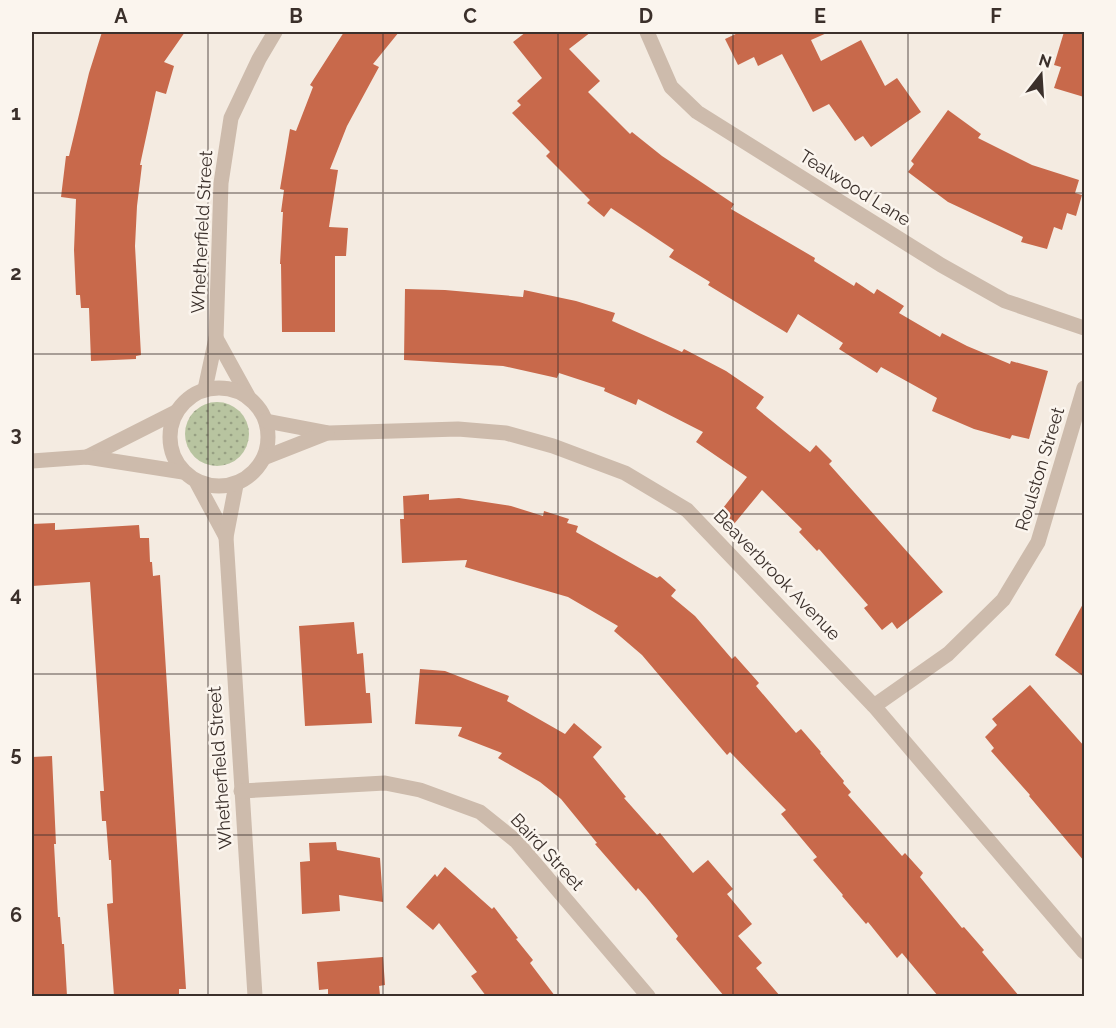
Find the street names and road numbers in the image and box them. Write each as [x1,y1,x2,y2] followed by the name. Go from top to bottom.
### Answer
[796,145,915,230] street label: Tealwood Lane
[187,150,216,314] street label: Whetherfield Street
[1011,405,1068,533] street label: Roulston Street
[710,505,845,645] street label: Beaverbrook Avenue
[203,686,236,850] street label: Whetherfield Street
[506,809,588,894] street label: Baird Street

